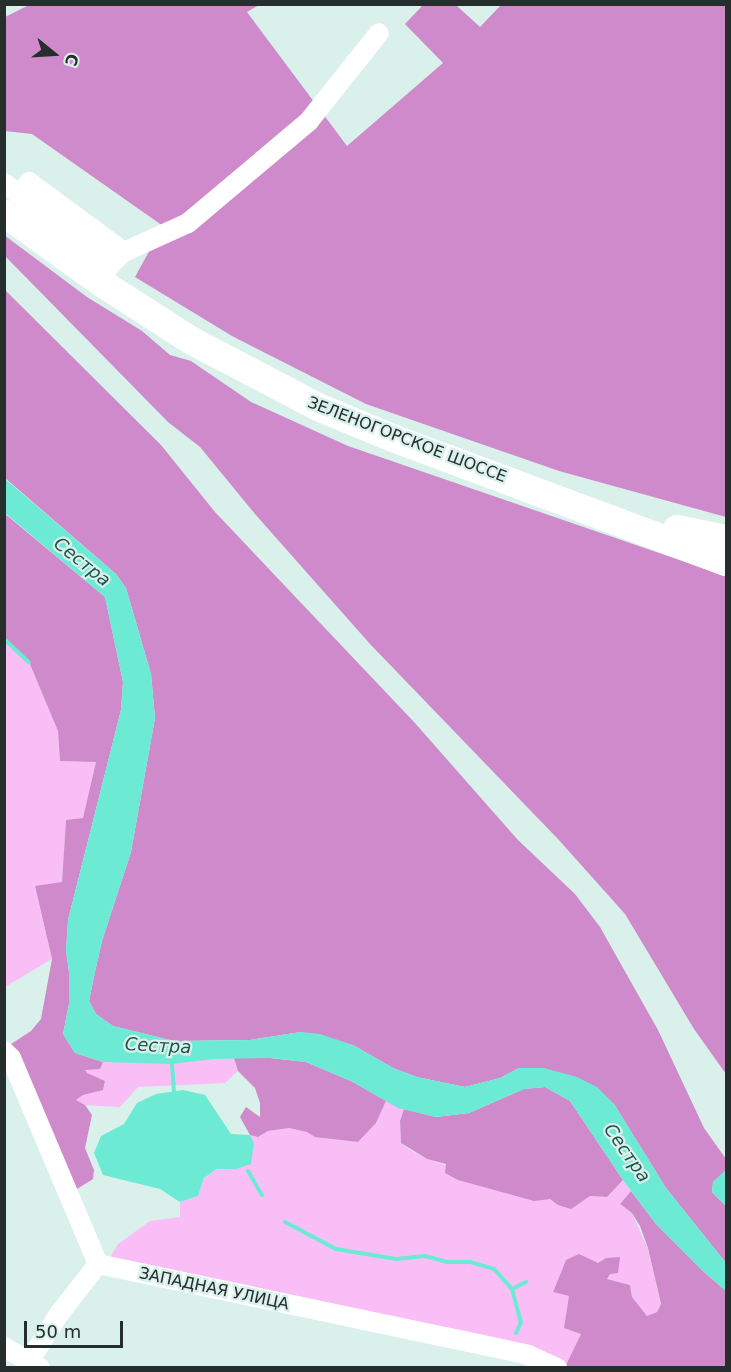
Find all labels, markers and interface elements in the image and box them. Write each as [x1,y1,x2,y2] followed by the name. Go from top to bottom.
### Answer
[24,24,84,84] north arrow
[61,51,82,68] text: С
[305,393,509,487] street label: ЗЕЛЕНОГОРСКОЕ ШОССЕ
[49,533,115,591] water label: Сестра
[124,1033,192,1059] water label: Сестра
[599,1120,655,1186] water label: Сестра
[137,1264,291,1314] street label: ЗАПАДНАЯ УЛИЦА
[27,1309,126,1347] scale bar
[35,1321,81,1342] text: 50 m

